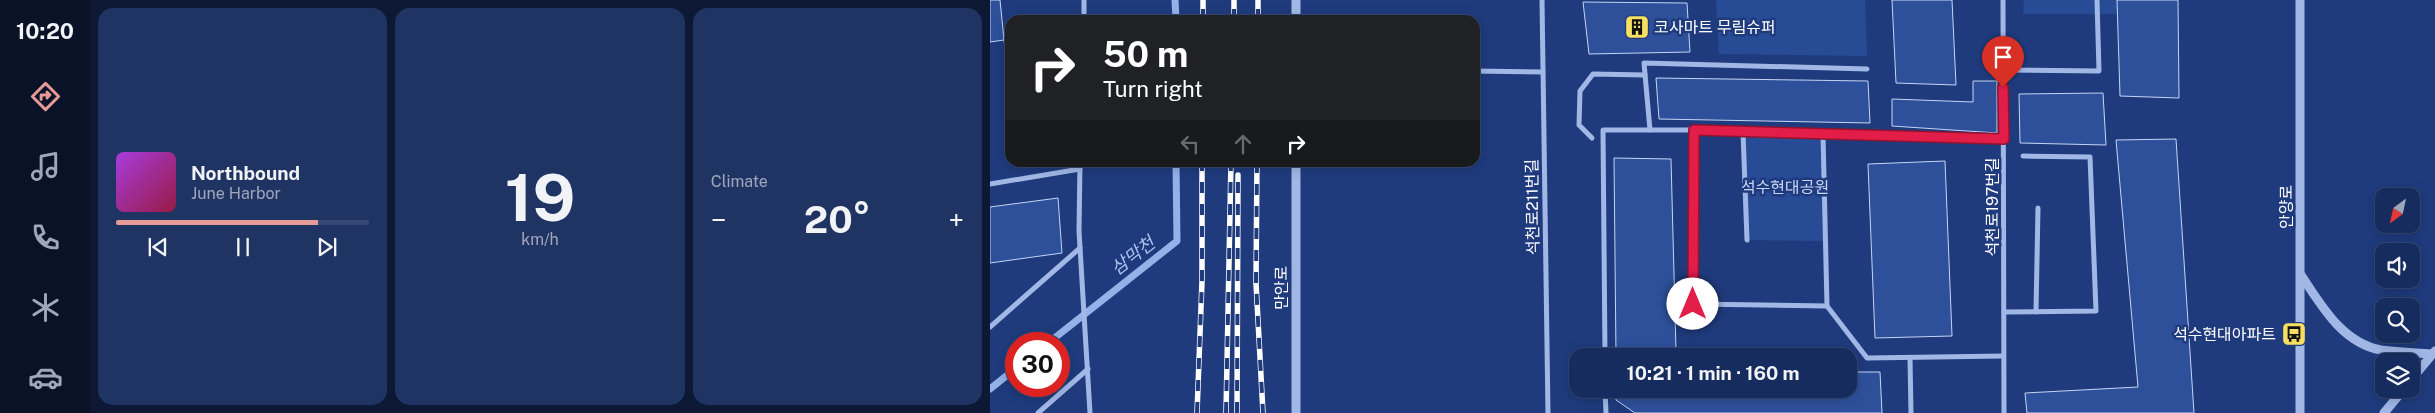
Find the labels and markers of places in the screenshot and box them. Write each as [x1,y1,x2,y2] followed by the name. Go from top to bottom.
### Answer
[1624,14,1650,40] building icon: 코사마트 무림슈퍼
[1654,18,1776,37] place label: 코사마트 무림슈퍼
[1982,36,2024,87] pin
[2281,321,2307,347] bus stop icon: 석수현대아파트
[2173,325,2276,344] place label: 석수현대아파트

